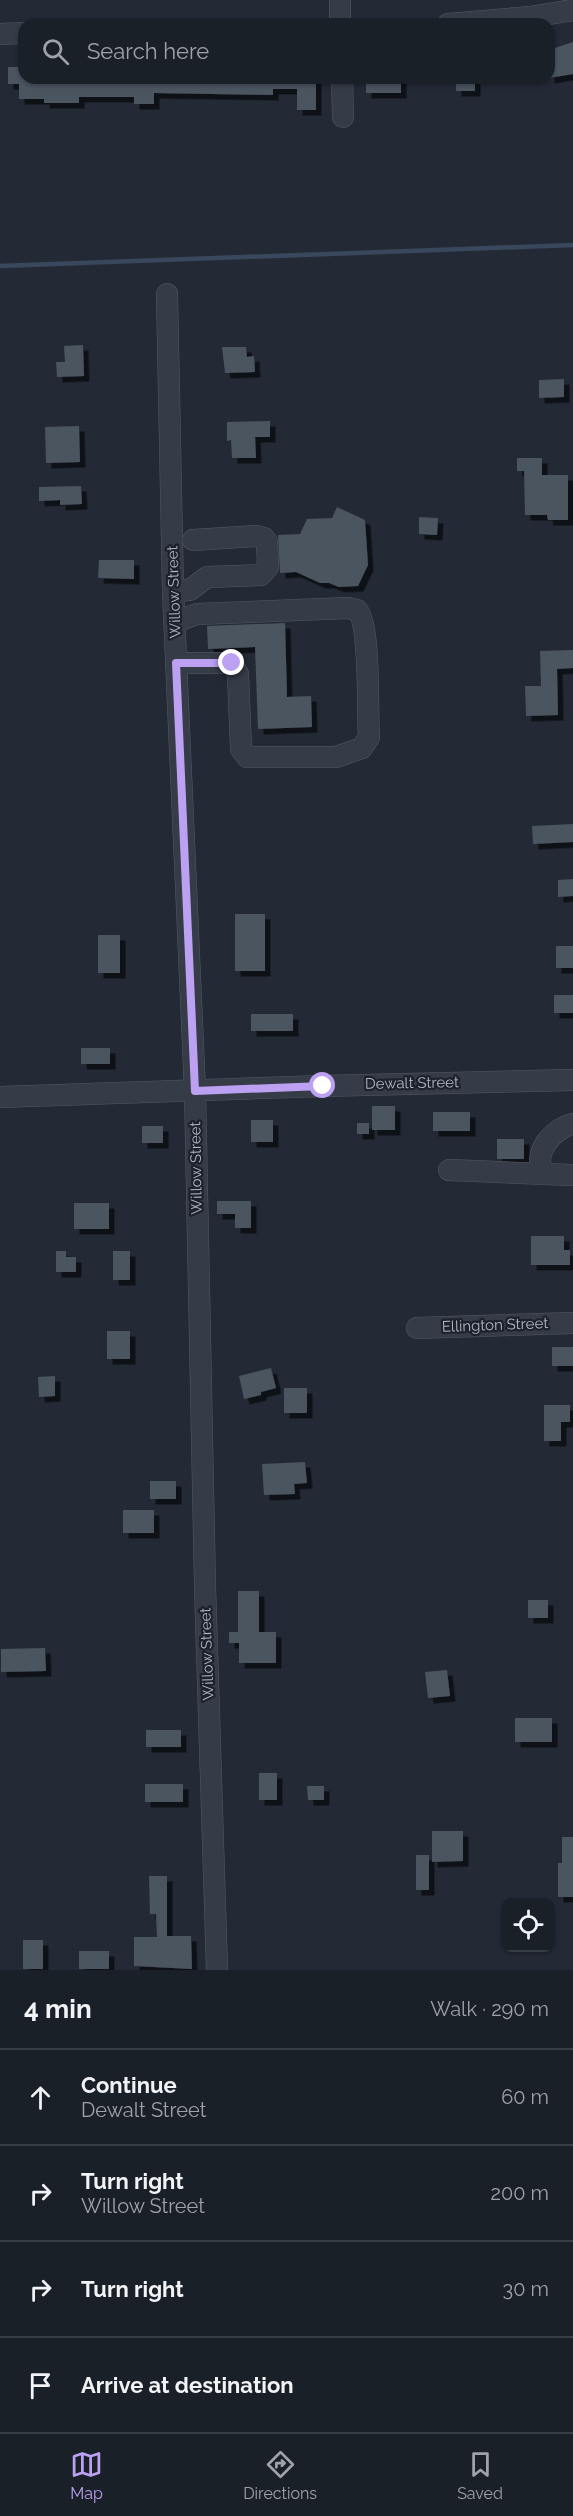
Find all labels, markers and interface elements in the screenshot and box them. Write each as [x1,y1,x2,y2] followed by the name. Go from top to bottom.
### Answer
[18,18,555,84] search box
[39,35,72,68] icon: search
[87,38,209,64] text: Search here
[163,545,185,639] street label: Willow Street
[218,649,244,675] route end
[309,1072,335,1098] route start
[365,1073,459,1093] street label: Dewalt Street
[186,1121,206,1215] street label: Willow Street
[441,1314,549,1336] street label: Ellington Street
[196,1607,218,1701] street label: Willow Street
[501,1898,555,1952] map controls
[501,1898,555,1952] button: locate
[24,1994,92,2024] text: 4 min
[430,1997,549,2021] text: Walk · 290 m
[81,2072,177,2098] text: Continue
[24,2081,57,2114] icon: ahead
[501,2085,549,2109] text: 60 m
[81,2098,206,2122] text: Dewalt Street
[81,2168,184,2194] text: Turn right
[24,2177,57,2210] icon: right
[491,2181,549,2205] text: 200 m
[81,2194,205,2218] text: Willow Street
[24,2273,57,2306] icon: right
[81,2276,184,2302] text: Turn right
[503,2277,549,2301] text: 30 m
[24,2369,57,2402] icon: arrive
[81,2372,294,2398] text: Arrive at destination
[70,2448,103,2503] tab: Map
[243,2448,317,2503] tab: Directions
[457,2448,503,2503] tab: Saved

